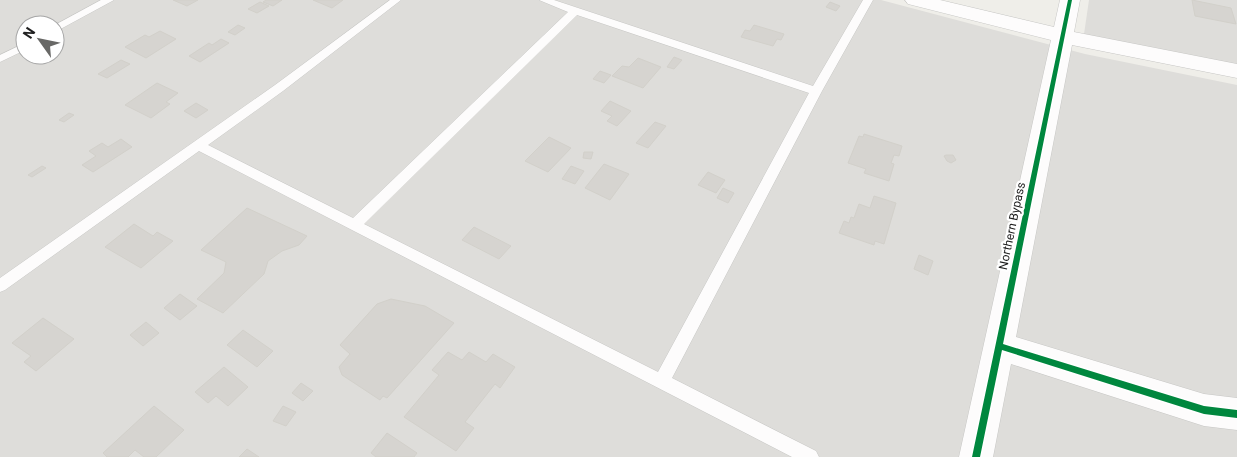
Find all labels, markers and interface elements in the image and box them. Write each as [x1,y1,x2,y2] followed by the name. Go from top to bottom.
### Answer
[15,15,65,65] north arrow
[20,24,39,41] text: N
[996,181,1028,271] street label: Northern Bypass

